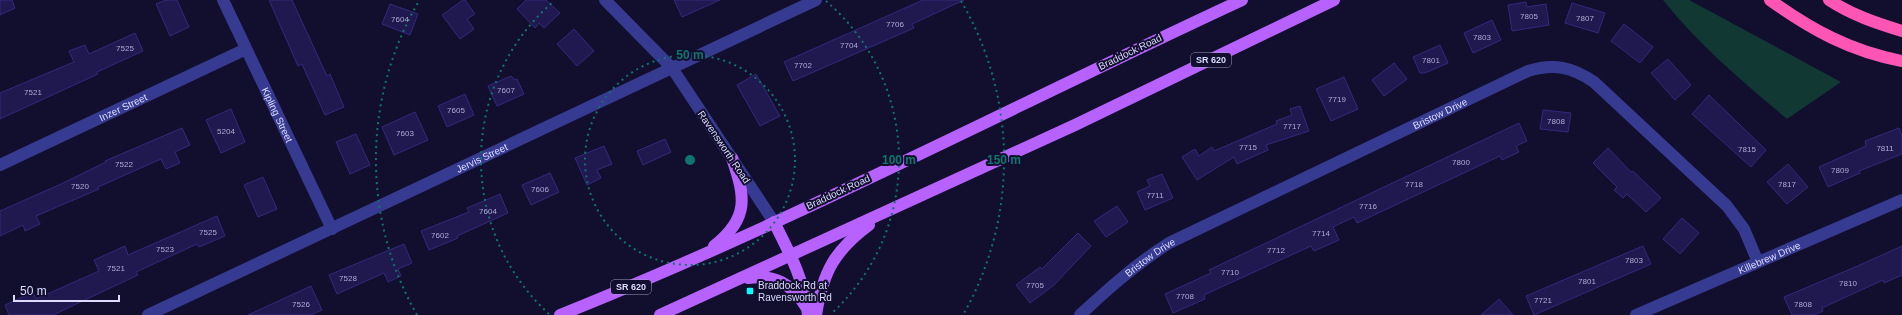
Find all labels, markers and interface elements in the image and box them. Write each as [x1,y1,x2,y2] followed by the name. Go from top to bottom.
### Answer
[1520,12,1538,21] house number: 7805
[1576,14,1594,23] house number: 7807
[391,15,409,24] house number: 7604
[886,20,904,29] house number: 7706
[1097,32,1163,72] street label: Braddock Road
[1473,33,1491,42] house number: 7803
[840,41,858,50] house number: 7704
[116,44,134,53] house number: 7525
[676,48,704,62] text: 50 m
[1191,53,1231,67] road number: SR 620
[1422,56,1440,65] house number: 7801
[794,61,812,70] house number: 7702
[260,85,295,144] street label: Kipling Street
[497,86,515,95] house number: 7607
[24,88,42,97] house number: 7521
[97,91,149,123] street label: Inzer Street
[1328,95,1346,104] house number: 7719
[1411,95,1469,131] street label: Bristow Drive
[447,106,465,115] house number: 7605
[696,109,752,185] street label: Ravensworth Road
[1547,117,1565,126] house number: 7808
[1283,122,1301,131] house number: 7717
[217,127,235,136] house number: 5204
[396,129,414,138] house number: 7603
[454,141,509,174] street label: Jervis Street
[1239,143,1257,152] house number: 7715
[1876,144,1894,153] house number: 7811
[1738,145,1756,154] house number: 7815
[683,153,697,167] centre of rings
[882,153,916,167] text: 100 m
[987,153,1021,167] text: 150 m
[1452,158,1470,167] house number: 7800
[115,160,133,169] house number: 7522
[1831,166,1849,175] house number: 7809
[804,172,872,212] street label: Braddock Road
[1405,180,1423,189] house number: 7718
[1778,180,1796,189] house number: 7817
[71,182,89,191] house number: 7520
[531,185,549,194] house number: 7606
[1146,191,1164,200] house number: 7711
[1359,202,1377,211] house number: 7716
[479,207,497,216] house number: 7604
[199,228,217,237] house number: 7525
[1312,229,1330,238] house number: 7714
[431,231,449,240] house number: 7602
[1123,235,1177,279] street label: Bristow Drive
[1736,239,1802,276] street label: Killebrew Drive
[156,245,174,254] house number: 7523
[1267,246,1285,255] house number: 7712
[1625,256,1643,265] house number: 7803
[107,264,125,273] house number: 7521
[1221,268,1239,277] house number: 7710
[339,274,357,283] house number: 7528
[14,277,119,303] scale bar
[1578,277,1596,286] house number: 7801
[1839,279,1857,288] house number: 7810
[611,280,651,294] road number: SR 620
[758,280,832,303] place label: Braddock Rd at Ravensworth Rd
[1026,281,1044,290] house number: 7705
[20,284,47,298] text: 50 m
[745,286,755,296] marker: Braddock Rd at Ravensworth Rd
[1176,292,1194,301] house number: 7708
[1534,296,1552,305] house number: 7721
[292,300,310,309] house number: 7526
[1794,300,1812,309] house number: 7808

